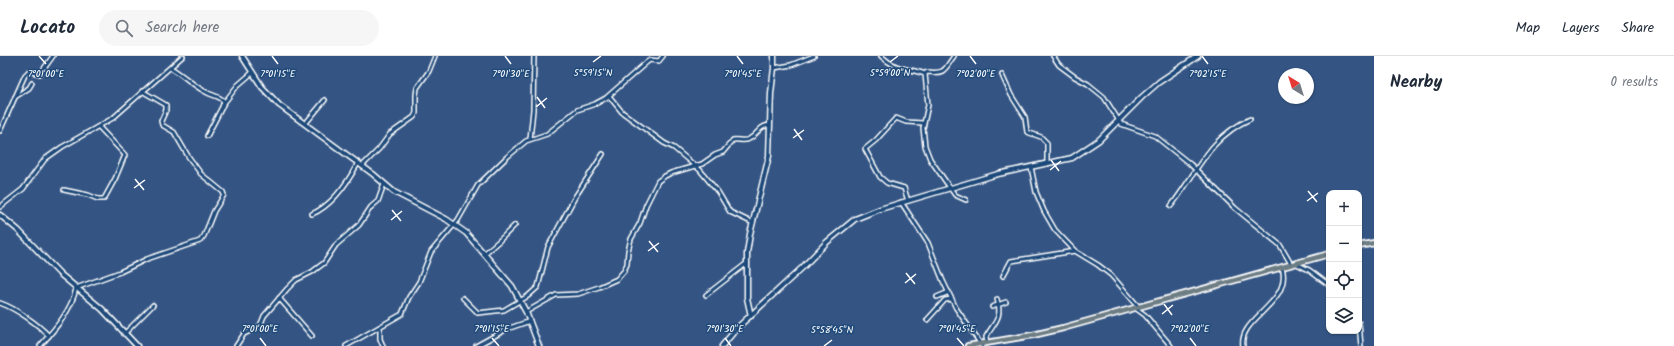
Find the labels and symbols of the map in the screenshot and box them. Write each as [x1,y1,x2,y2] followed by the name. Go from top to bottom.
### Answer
[573,65,613,81] text: 5°59'15"N
[870,65,910,81] text: 5°59'00"N
[28,66,66,82] text: 7°01'00"E
[260,66,297,82] text: 7°01'15"E
[492,66,531,82] text: 7°01'30"E
[724,66,763,82] text: 7°01'45"E
[956,66,997,82] text: 7°02'00"E
[1189,66,1228,82] text: 7°02'15"E
[1278,68,1314,104] north arrow
[242,321,280,337] text: 7°01'00"E
[474,321,511,337] text: 7°01'15"E
[706,321,745,337] text: 7°01'30"E
[938,321,977,337] text: 7°01'45"E
[1170,321,1211,337] text: 7°02'00"E
[811,322,854,338] text: 5°58'45"N

